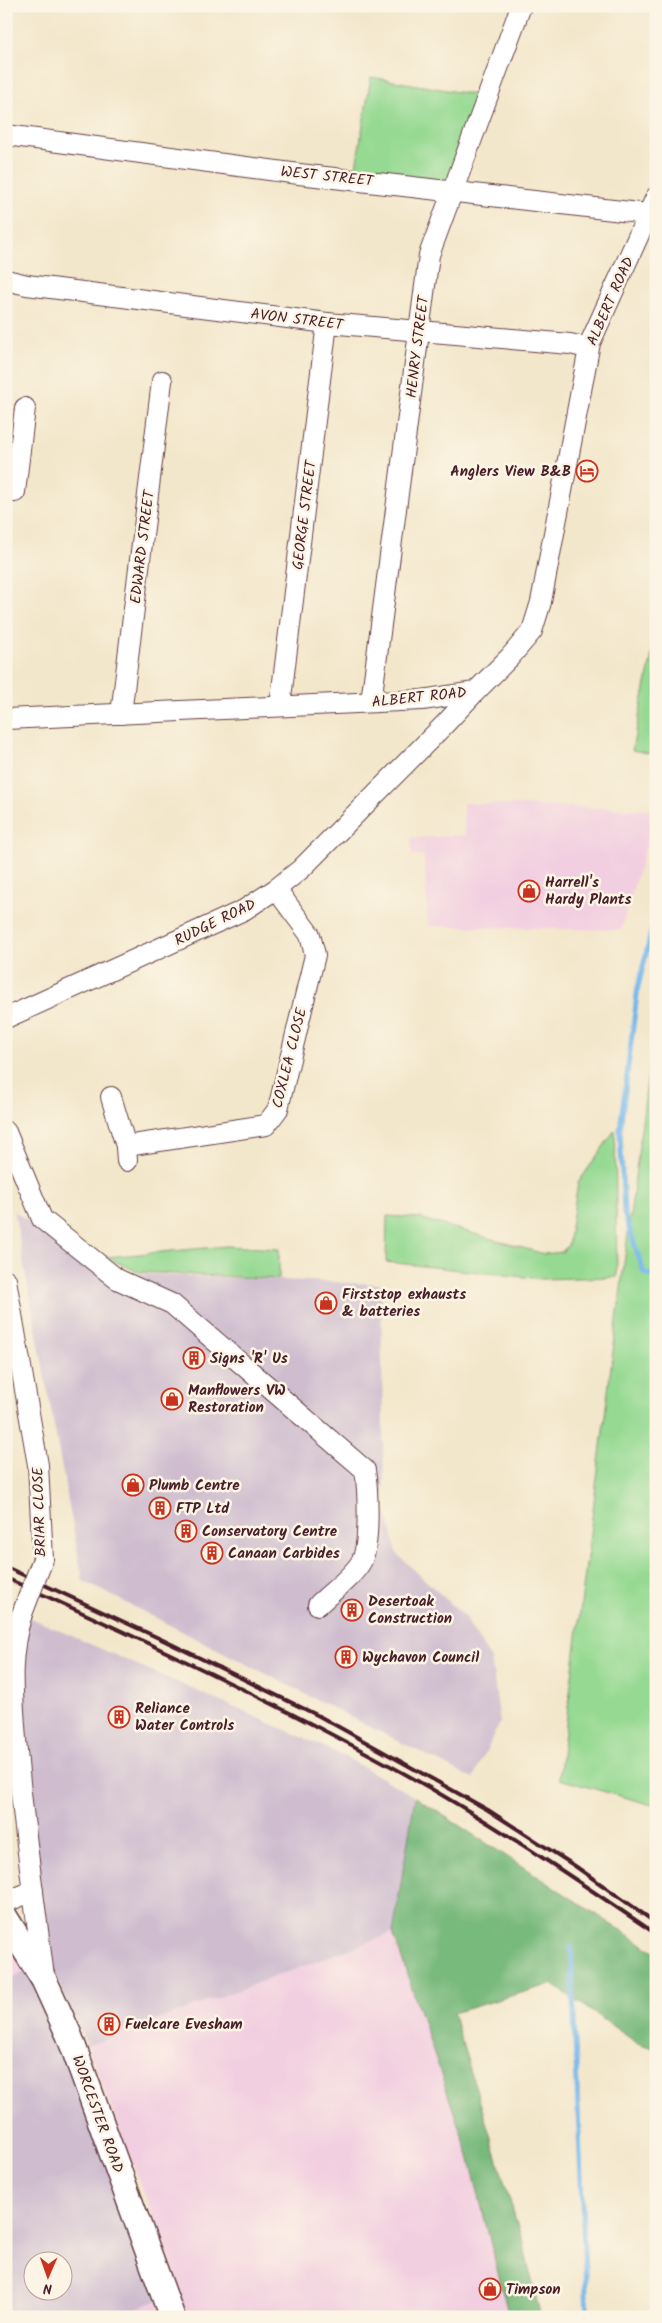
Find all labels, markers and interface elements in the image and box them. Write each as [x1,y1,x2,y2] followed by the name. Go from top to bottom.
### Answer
[279,160,376,194] street label: WEST STREET
[581,253,641,350] street label: ALBERT ROAD
[400,293,436,400] street label: HENRY STREET
[249,302,346,338] street label: AVON STREET
[286,457,324,571] street label: GEORGE STREET
[575,459,599,483] hotel icon: Anglers View B&B
[450,460,571,484] place label: Anglers View B&B
[124,487,162,605] street label: EDWARD STREET
[371,681,468,715] street label: ALBERT ROAD
[545,871,631,912] place label: Harrell's Hardy Plants
[517,879,541,903] shop icon: Harrell's Hardy Plants
[171,893,261,953] street label: RUDGE ROAD
[266,1004,314,1111] street label: COXLEA CLOSE
[342,1283,466,1324] place label: Firststop exhausts & batteries
[314,1291,338,1315] shop icon: Firststop exhausts & batteries
[182,1346,206,1370] building icon: Signs 'R' Us
[210,1347,288,1371] place label: Signs 'R' Us
[188,1379,286,1420] place label: Manflowers VW Restoration
[160,1387,184,1411] shop icon: Manflowers VW Restoration
[26,1465,54,1557] street label: BRIAR CLOSE
[121,1473,145,1497] shop icon: Plumb Centre
[149,1474,240,1498] place label: Plumb Centre
[148,1496,172,1520] building icon: FTP Ltd
[176,1497,230,1521] place label: FTP Ltd
[174,1519,198,1543] building icon: Conservatory Centre
[202,1520,338,1544] place label: Conservatory Centre
[200,1541,224,1565] building icon: Canaan Carbides
[228,1542,340,1566] place label: Canaan Carbides
[368,1590,452,1631] place label: Desertoak Construction
[340,1598,364,1622] building icon: Desertoak Construction
[334,1645,358,1669] building icon: Wychavon Council
[362,1646,479,1670] place label: Wychavon Council
[135,1697,234,1738] place label: Reliance Water Controls
[107,1705,131,1729] building icon: Reliance Water Controls
[97,2012,121,2036] building icon: Fuelcare Evesham
[125,2013,243,2037] place label: Fuelcare Evesham
[65,2052,130,2177] street label: WORCESTER ROAD
[22,2250,72,2300] north arrow
[43,2277,52,2299] text: N
[478,2277,502,2301] shop icon: Timpson
[506,2278,561,2302] place label: Timpson

